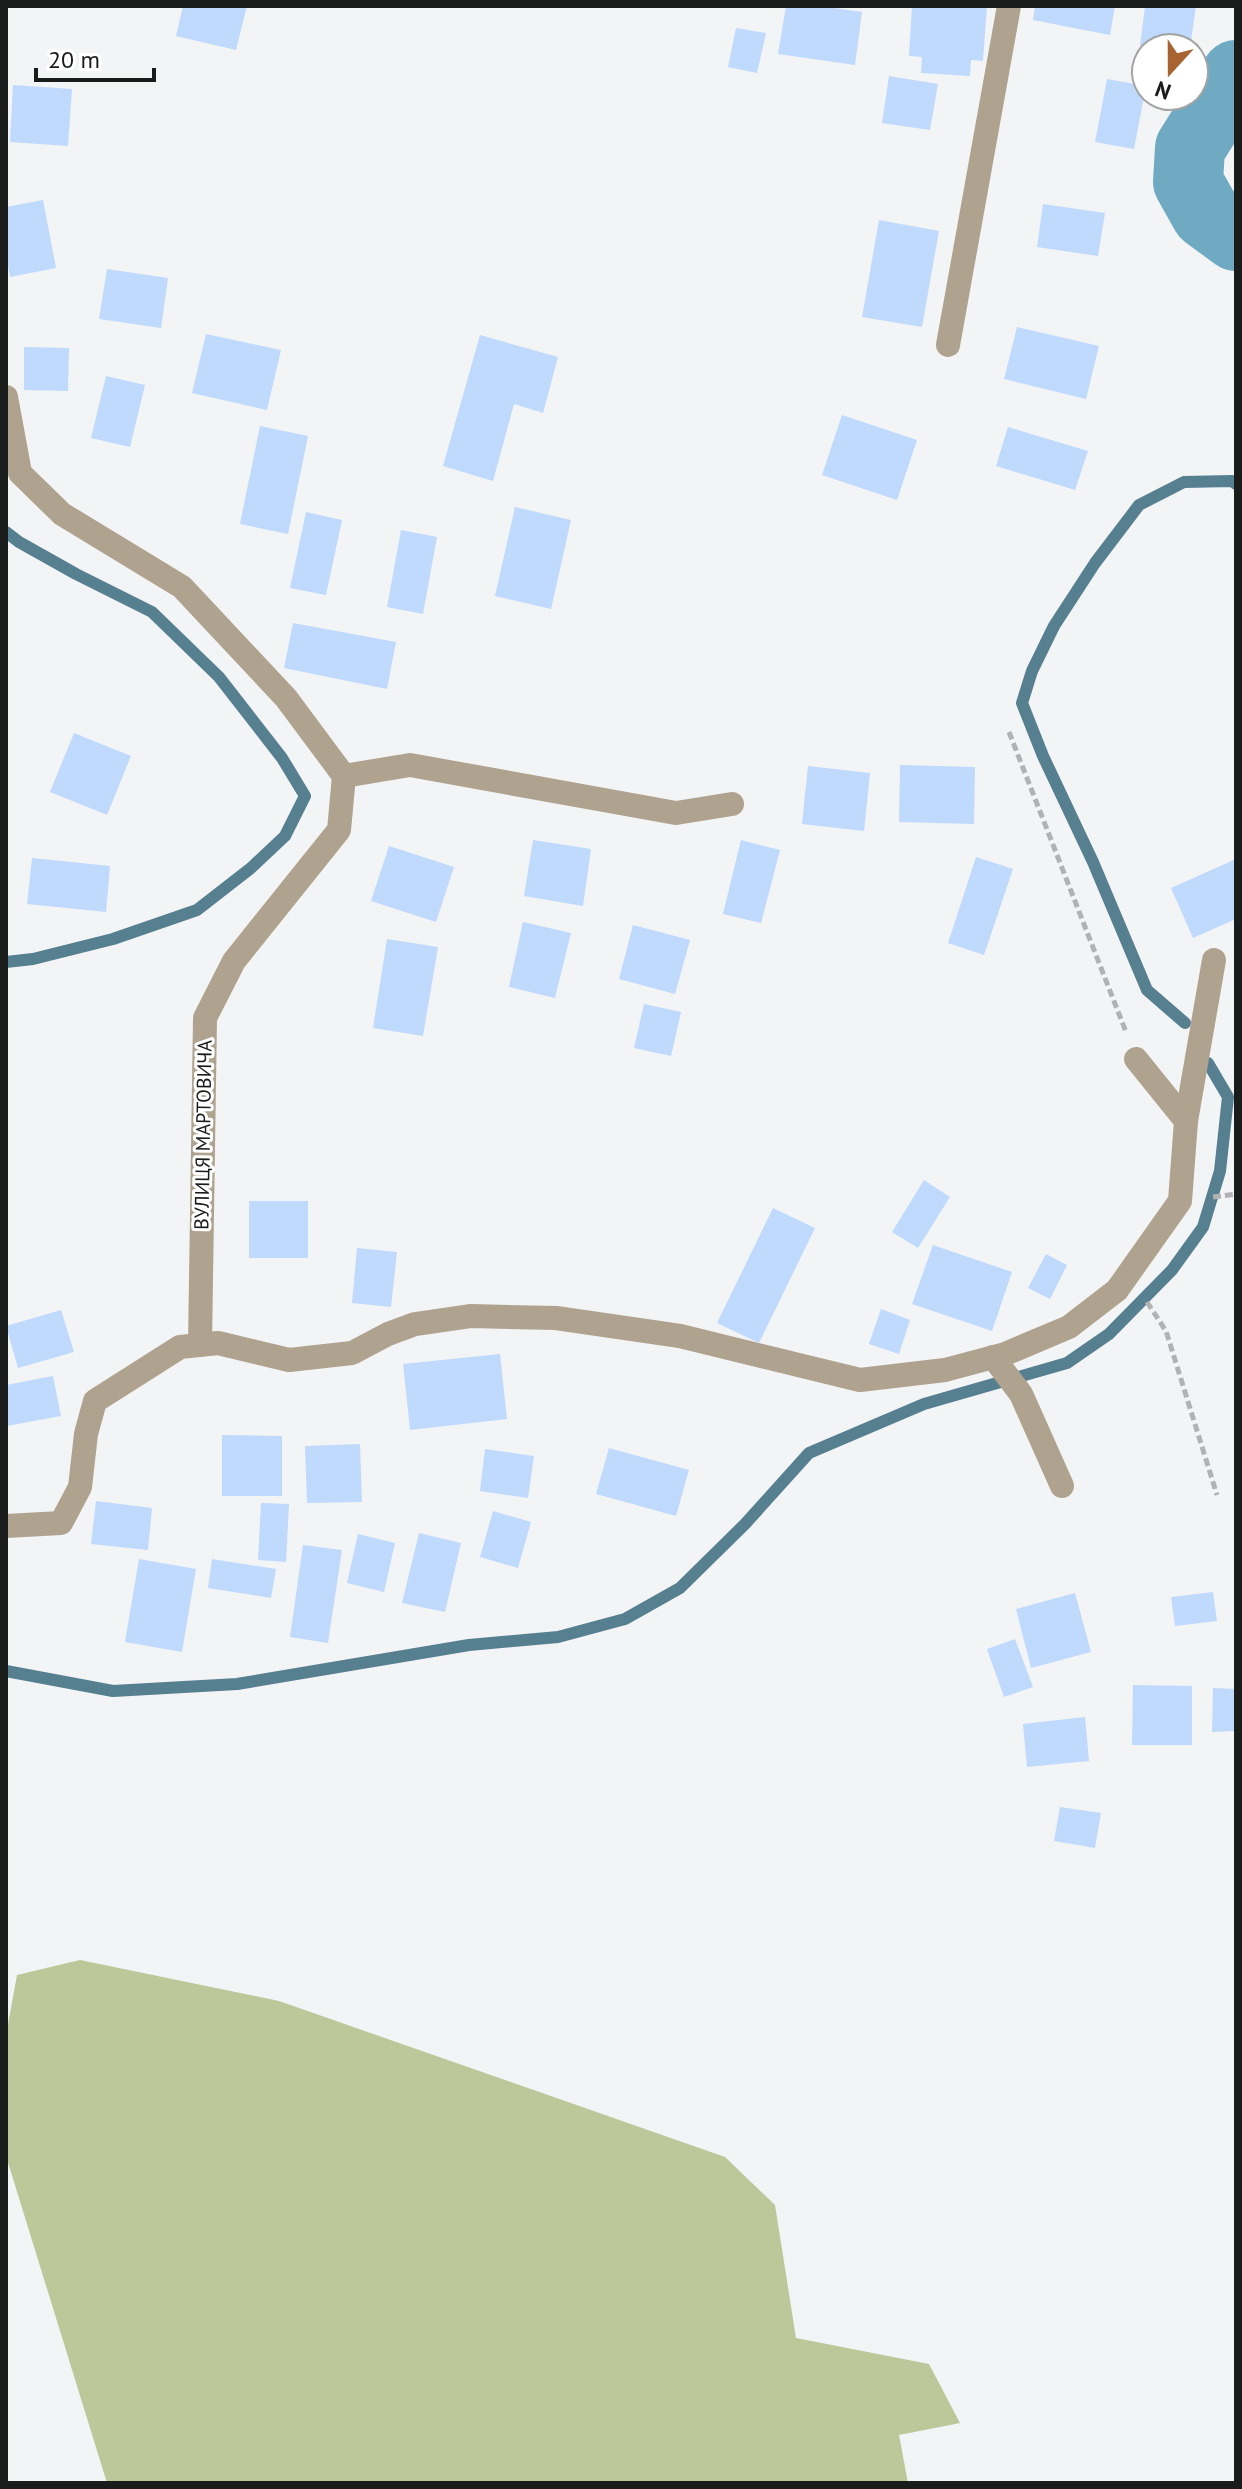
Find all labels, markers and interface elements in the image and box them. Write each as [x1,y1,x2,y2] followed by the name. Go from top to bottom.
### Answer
[36,32,154,82] scale bar
[1130,32,1210,112] north arrow
[48,44,100,75] text: 20 m
[1151,75,1175,106] text: N
[188,1039,218,1230] street label: ВУЛИЦЯ МАРТОВИЧА

